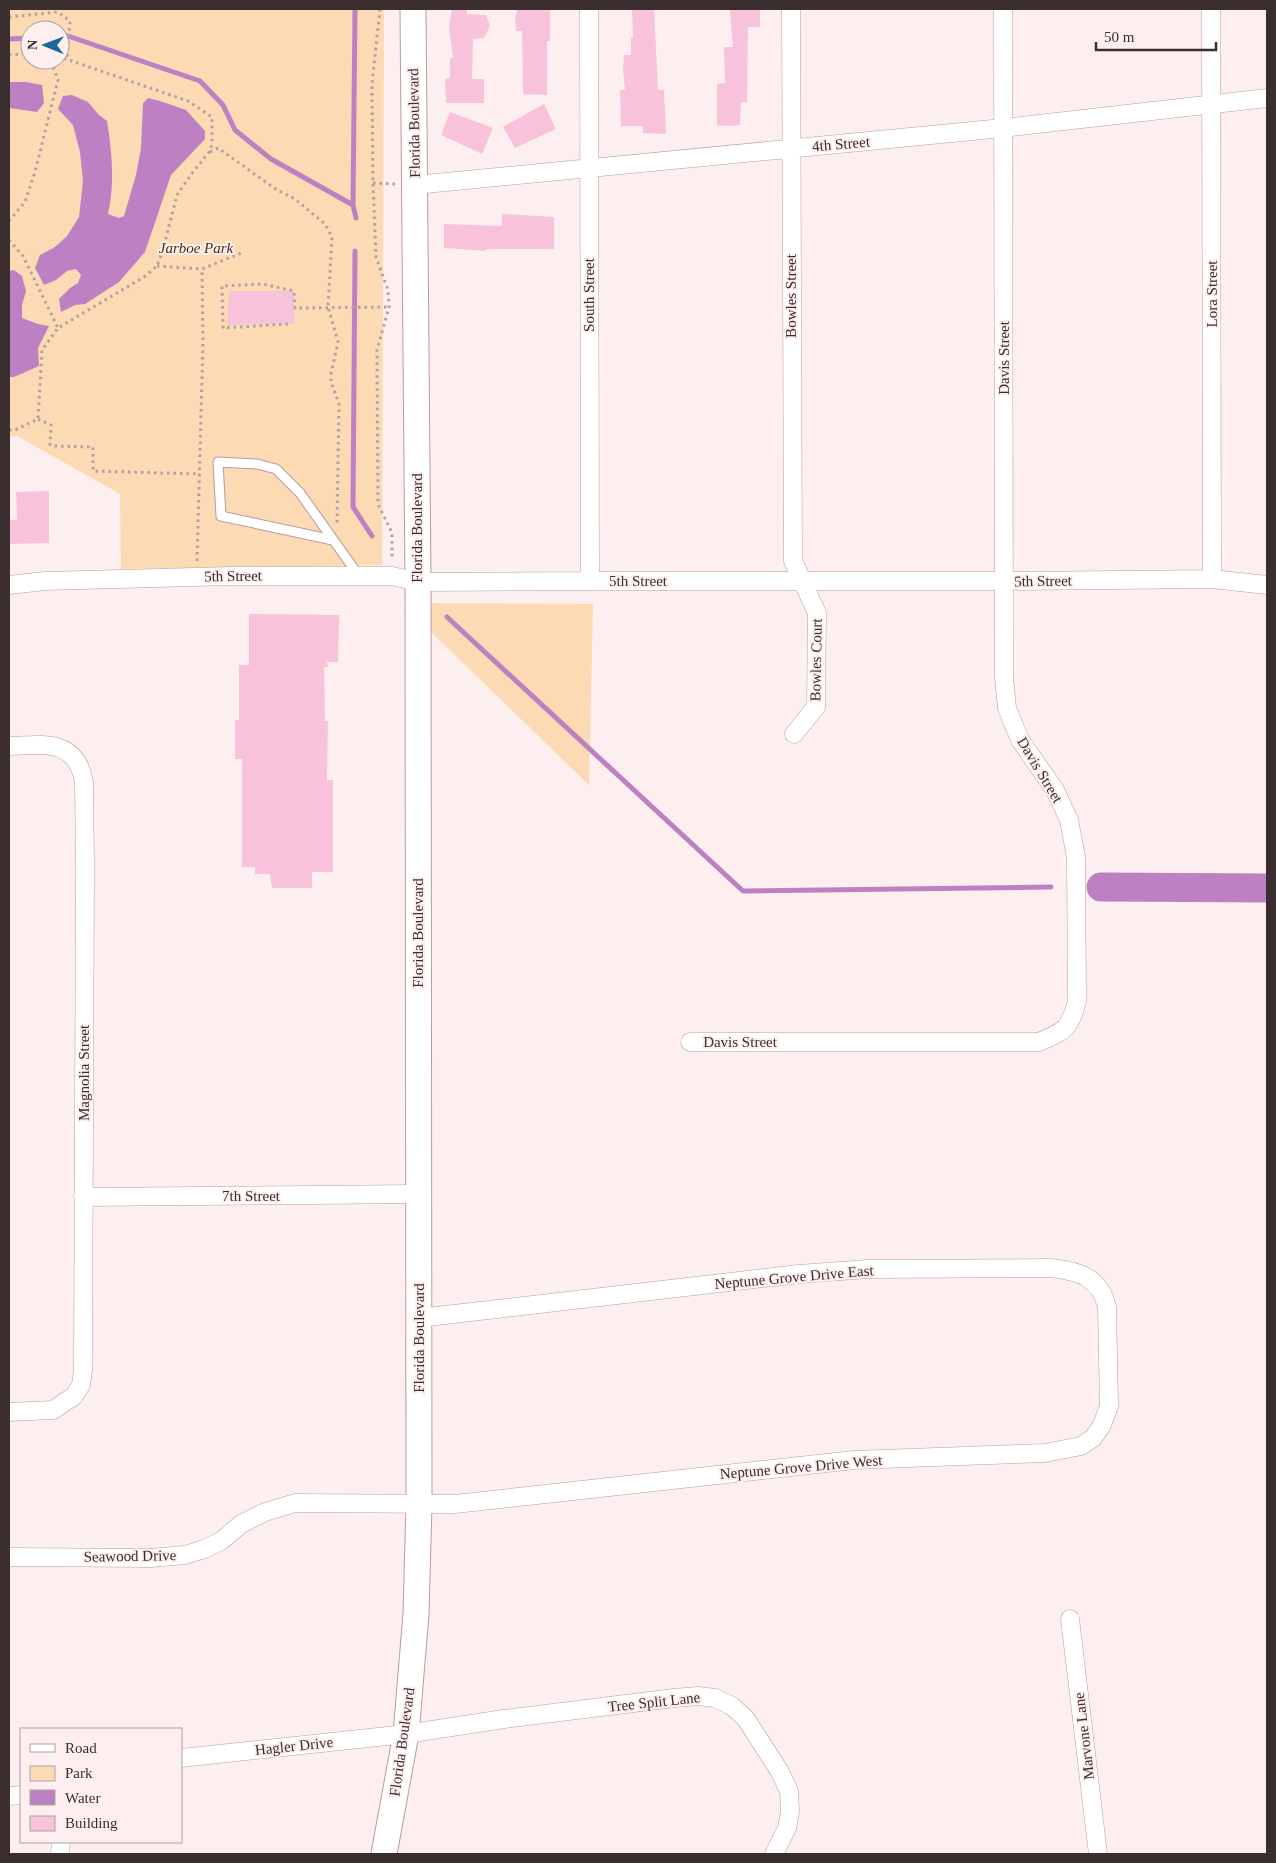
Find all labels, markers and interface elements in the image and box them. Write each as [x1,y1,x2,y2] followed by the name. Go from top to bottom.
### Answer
[20,20,70,70] north arrow
[1096,20,1216,52] scale bar
[1104,29,1135,45] text: 50 m
[25,40,40,50] text: N
[405,68,423,178] street label: Florida Boulevard
[811,133,871,154] street label: 4th Street
[159,240,234,256] park label: Jarboe Park
[783,253,799,338] street label: Bowles Street
[581,257,597,332] street label: South Street
[1204,260,1220,328] street label: Lora Street
[996,320,1012,395] street label: Davis Street
[409,473,425,583] street label: Florida Boulevard
[204,567,263,585] street label: 5th Street
[1014,572,1073,590] street label: 5th Street
[609,573,668,589] street label: 5th Street
[807,618,825,702] street label: Bowles Court
[1014,734,1066,806] street label: Davis Street
[410,878,426,988] street label: Florida Boulevard
[76,1024,92,1121] street label: Magnolia Street
[703,1034,778,1050] street label: Davis Street
[222,1188,281,1204] street label: 7th Street
[714,1262,875,1292] street label: Neptune Grove Drive East
[411,1283,427,1393] street label: Florida Boulevard
[719,1452,884,1482] street label: Neptune Grove Drive West
[83,1547,177,1565] street label: Seawood Drive
[386,1686,418,1797] street label: Florida Boulevard
[607,1689,701,1715] street label: Tree Split Lane
[1071,1691,1097,1781] street label: Marvone Lane
[20,1728,182,1843] legend
[254,1734,334,1758] street label: Hagler Drive
[65,1740,97,1756] text: Road
[65,1765,93,1781] text: Park
[65,1790,100,1806] text: Water
[65,1815,118,1831] text: Building

